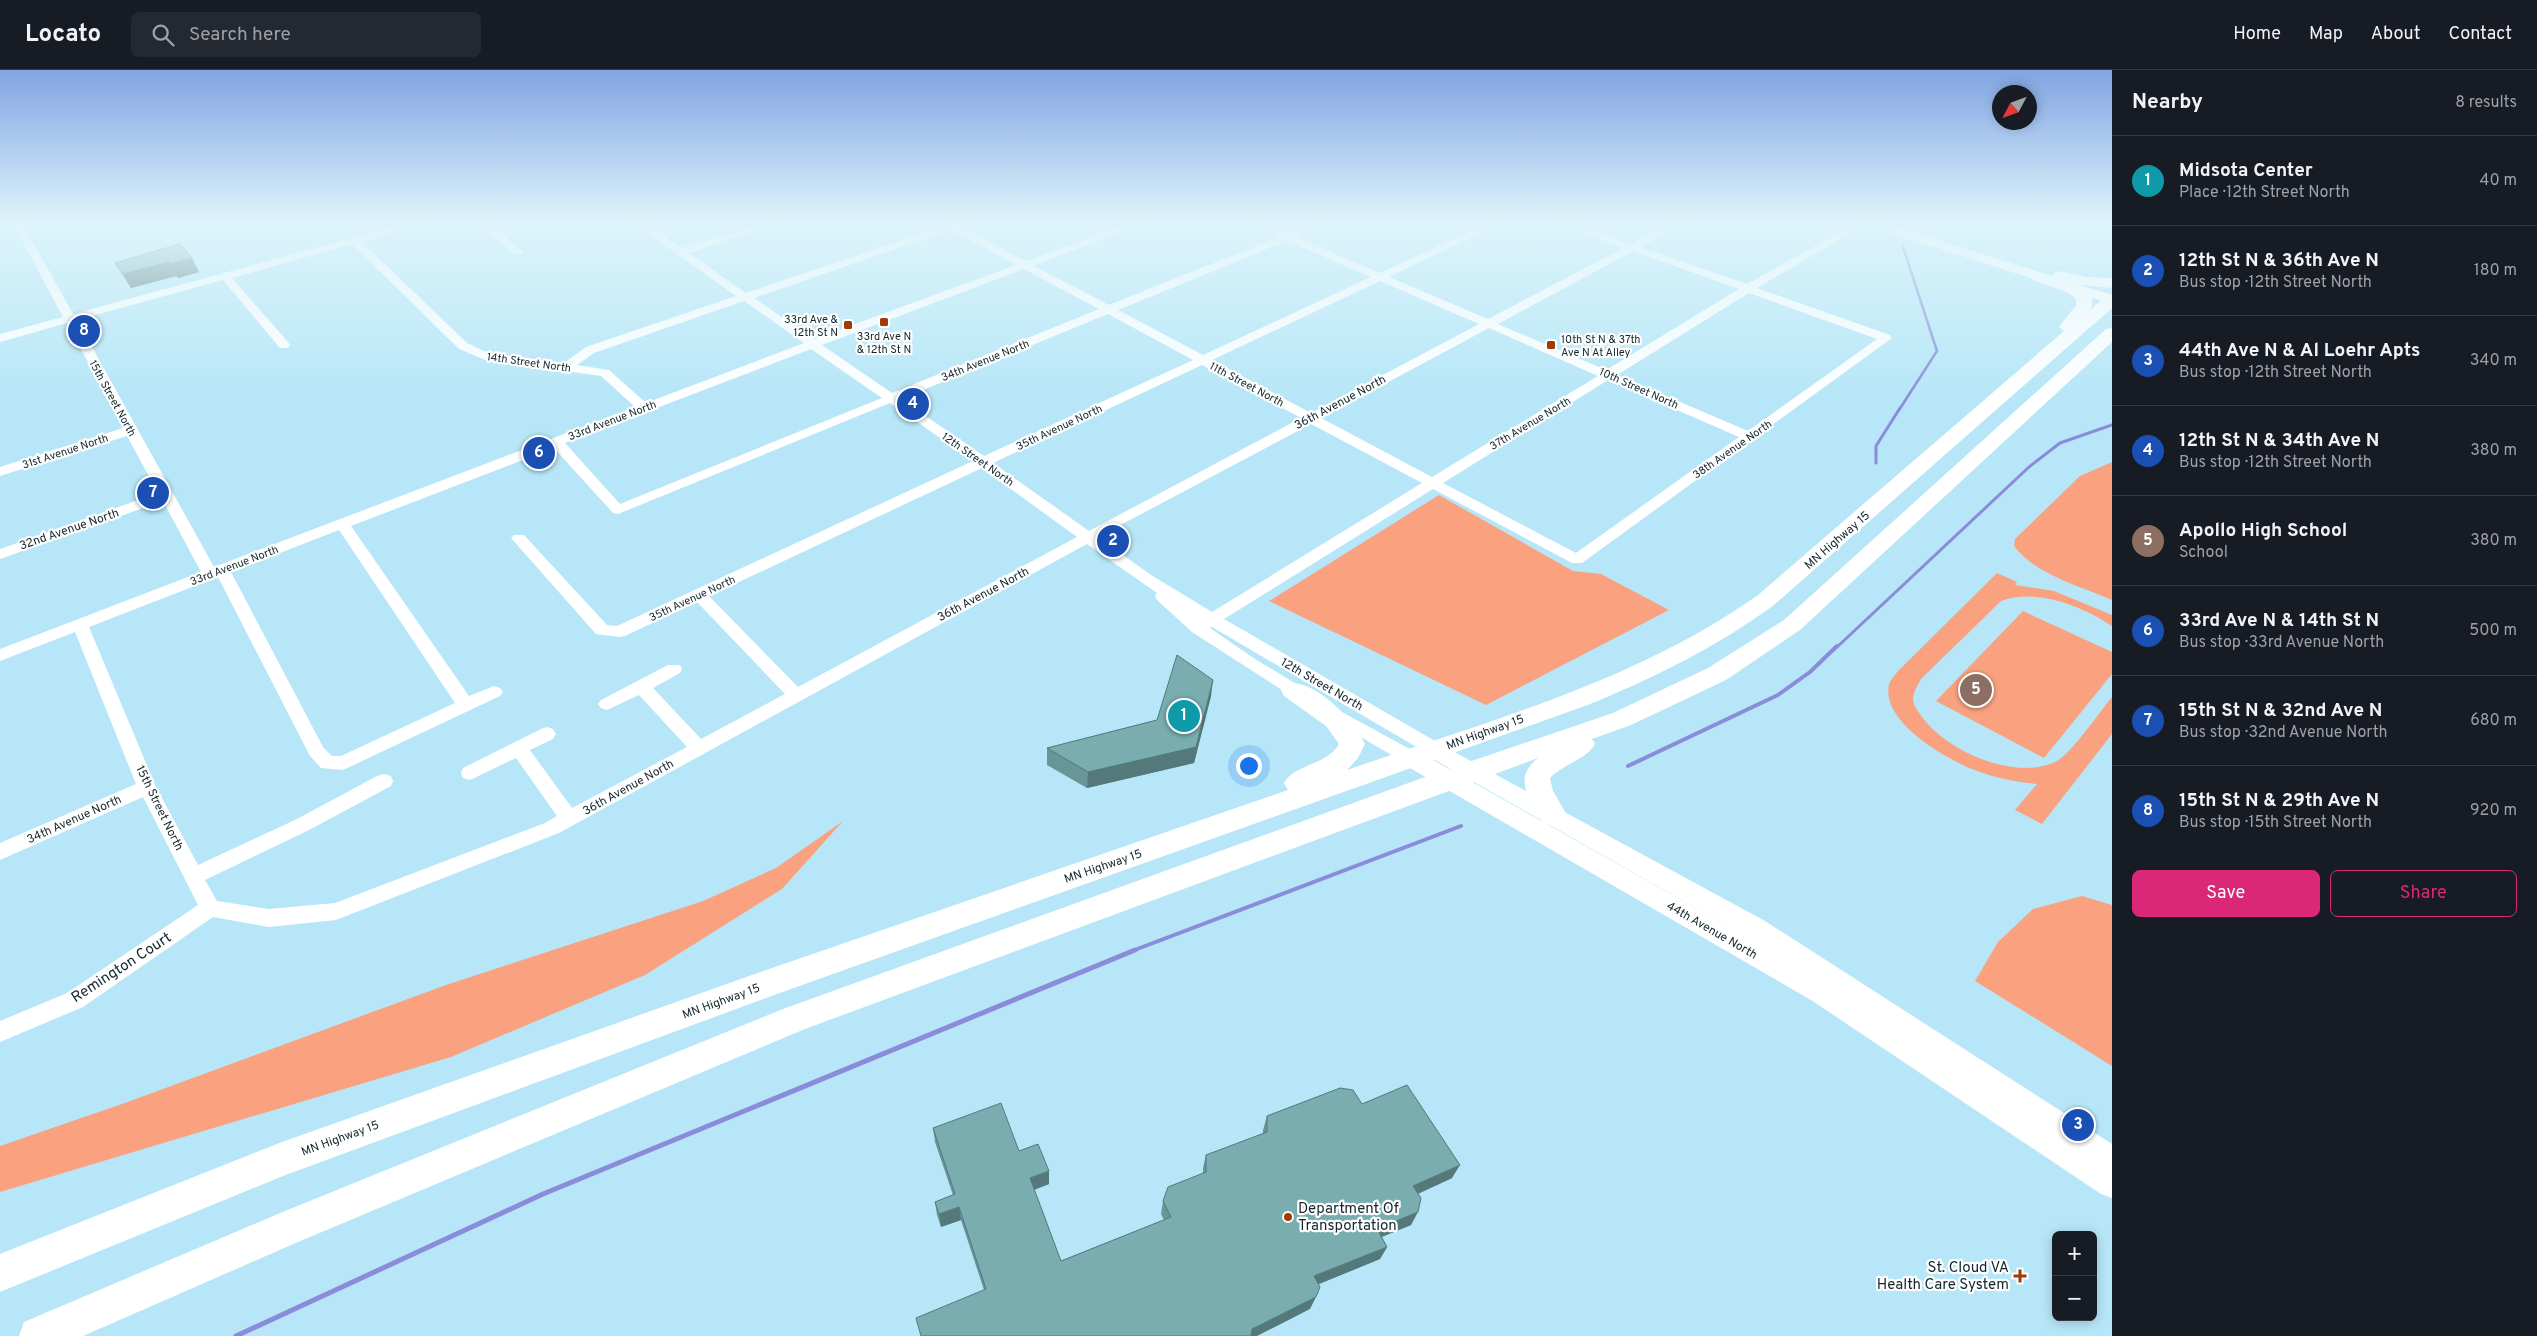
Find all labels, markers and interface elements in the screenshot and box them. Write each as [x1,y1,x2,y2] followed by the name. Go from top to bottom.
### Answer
[131,12,481,57] search box
[25,20,101,50] text: Locato
[149,21,177,49] icon: search
[189,23,291,47] text: Search here
[2233,23,2281,46] text: Home
[2309,23,2343,46] text: Map
[2371,23,2420,46] text: About
[2448,23,2512,46] text: Contact
[1992,85,2037,130] north arrow
[2132,89,2203,116] text: Nearby
[2455,93,2517,113] text: 8 results
[2179,159,2313,183] text: Midsota Center
[2145,171,2151,191] text: 1
[2479,171,2517,191] text: 40 m
[2179,183,2350,203] text: Place · 12th Street North
[2179,249,2379,273] text: 12th St N & 36th Ave N
[2143,261,2153,281] text: 2
[2474,261,2517,281] text: 180 m
[2179,273,2372,293] text: Bus stop · 12th Street North
[68,312,100,350] pin: 8
[784,313,839,340] place label: 33rd Ave & 12th St N
[878,316,890,328] marker: 33rd Ave N & 12th St N
[842,319,854,331] marker: 33rd Ave & 12th St N
[857,330,911,357] place label: 33rd Ave N & 12th St N
[1561,333,1641,360] place label: 10th St N & 37th Ave N At Alley
[939,337,1031,385] street label: 34th Avenue North
[1545,339,1557,351] marker: 10th St N & 37th Ave N At Alley
[2179,339,2420,363] text: 44th Ave N & Al Loehr Apts
[486,350,572,376] street label: 14th Street North
[2143,351,2153,371] text: 3
[2470,351,2517,371] text: 340 m
[85,358,139,439] street label: 15th Street North
[1207,359,1286,410] street label: 11th Street North
[2179,363,2372,383] text: Bus stop · 12th Street North
[1597,365,1680,413] street label: 10th Street North
[1292,372,1389,434] street label: 36th Avenue North
[897,385,929,423] pin: 4
[1487,394,1574,454] street label: 37th Avenue North
[566,398,658,444] street label: 33rd Avenue North
[1014,402,1105,454] street label: 35th Avenue North
[1690,417,1775,482] street label: 38th Avenue North
[2179,429,2379,453] text: 12th St N & 34th Ave N
[939,430,1016,490] street label: 12th Street North
[21,431,110,472] street label: 31st Avenue North
[523,434,555,472] pin: 6
[2143,441,2153,461] text: 4
[2470,441,2517,461] text: 380 m
[2179,453,2372,473] text: Bus stop · 12th Street North
[137,474,169,512] pin: 7
[17,505,121,554] street label: 32nd Avenue North
[1802,508,1874,574] street label: MN Highway 15
[2179,519,2347,543] text: Apollo High School
[1097,522,1129,560] pin: 2
[2143,531,2153,551] text: 5
[2470,531,2517,551] text: 380 m
[188,543,280,589] street label: 33rd Avenue North
[2179,543,2228,563] text: School
[935,564,1032,626] street label: 36th Avenue North
[647,573,738,625] street label: 35th Avenue North
[2179,609,2379,633] text: 33rd Ave N & 14th St N
[2143,621,2153,641] text: 6
[2469,621,2517,641] text: 500 m
[2179,633,2384,653] text: Bus stop · 33rd Avenue North
[1277,655,1366,715] street label: 12th Street North
[1960,671,1992,709] pin: 5
[1168,697,1200,735] pin: 1
[2179,699,2382,723] text: 15th St N & 32nd Ave N
[1444,711,1526,754] street label: MN Highway 15
[2144,711,2152,731] text: 7
[2470,711,2517,731] text: 680 m
[2179,723,2388,743] text: Bus stop · 32nd Avenue North
[1236,753,1262,779] your location
[580,756,677,820] street label: 36th Avenue North
[132,763,187,854] street label: 15th Street North
[2179,789,2379,813] text: 15th St N & 29th Ave N
[25,792,124,848] street label: 34th Avenue North
[2143,801,2153,821] text: 8
[2470,801,2517,821] text: 920 m
[2179,813,2372,833] text: Bus stop · 15th Street North
[1062,846,1145,888] street label: MN Highway 15
[2132,870,2320,917] button: Save
[2330,870,2517,917] button: Share
[1663,898,1760,963] street label: 44th Avenue North
[68,929,175,1008] street label: Remington Court
[680,980,762,1023] street label: MN Highway 15
[2062,1106,2094,1144] pin: 3
[299,1117,381,1160] street label: MN Highway 15
[1298,1200,1399,1236] place label: Department Of Transportation
[1282,1211,1294,1223] marker: Department Of Transportation
[2052,1231,2097,1321] map controls
[2052,1231,2097,1276] button: +
[1877,1259,2009,1295] place label: St. Cloud VA Health Care System
[2013,1269,2027,1283] marker: St. Cloud VA Health Care System
[2052,1276,2097,1321] button: −

